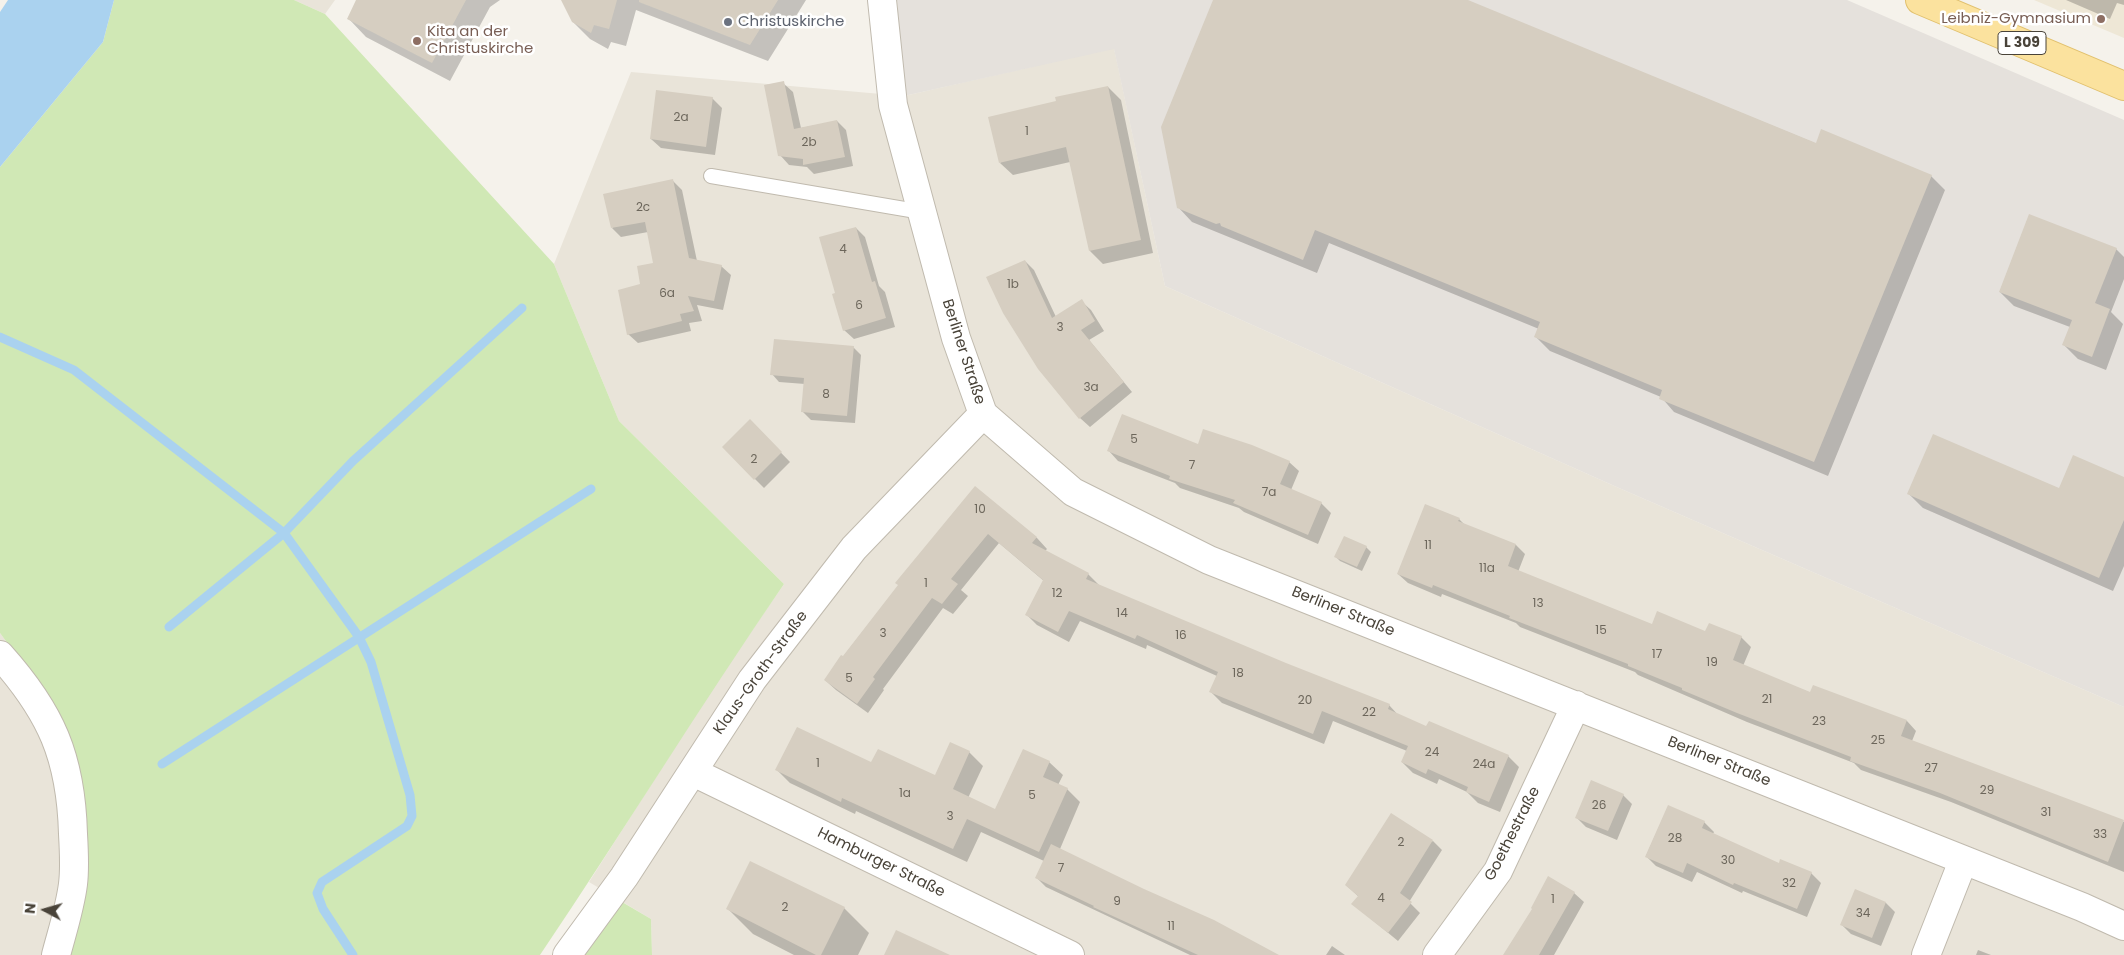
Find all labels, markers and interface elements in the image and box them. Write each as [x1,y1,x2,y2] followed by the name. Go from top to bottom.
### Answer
[1941,10,2091,28] place label: Leibniz-Gymnasium
[738,13,844,31] place label: Christuskirche
[2095,13,2107,25] marker: Leibniz-Gymnasium
[722,16,734,28] marker: Christuskirche
[427,23,533,58] place label: Kita an der Christuskirche
[1998,32,2046,54] road number: L 309
[411,35,423,47] marker: Kita an der Christuskirche
[673,111,689,125] house number: 2a
[1025,125,1029,139] house number: 1
[801,136,817,150] house number: 2b
[636,201,650,215] house number: 2c
[839,243,847,257] house number: 4
[1007,278,1019,292] house number: 1b
[659,287,675,301] house number: 6a
[938,297,988,407] street label: Berliner Straße
[855,299,863,313] house number: 6
[1056,321,1064,335] house number: 3
[1083,381,1099,395] house number: 3a
[822,388,830,402] house number: 8
[1130,433,1138,447] house number: 5
[751,453,757,467] house number: 2
[1189,459,1195,473] house number: 7
[1262,486,1276,500] house number: 7a
[974,503,986,517] house number: 10
[1424,539,1432,553] house number: 11
[1479,562,1495,576] house number: 11a
[924,577,928,591] house number: 1
[1289,583,1397,641] street label: Berliner Straße
[1052,587,1062,601] house number: 12
[1533,597,1543,611] house number: 13
[1116,607,1128,621] house number: 14
[710,608,812,738] street label: Klaus-Groth-Straße
[1595,624,1607,638] house number: 15
[879,627,887,641] house number: 3
[1175,629,1187,643] house number: 16
[1652,648,1662,662] house number: 17
[1706,656,1718,670] house number: 19
[1232,667,1244,681] house number: 18
[845,672,853,686] house number: 5
[1762,693,1772,707] house number: 21
[1298,694,1312,708] house number: 20
[1362,706,1376,720] house number: 22
[1812,715,1826,729] house number: 23
[1665,733,1773,791] street label: Berliner Straße
[1871,734,1885,748] house number: 25
[1425,746,1439,760] house number: 24
[816,757,820,771] house number: 1
[1473,758,1495,772] house number: 24a
[1924,762,1938,776] house number: 27
[1481,784,1545,884] street label: Goethestraße
[1980,784,1994,798] house number: 29
[899,787,911,801] house number: 1a
[1028,789,1036,803] house number: 5
[1592,799,1606,813] house number: 26
[2041,806,2051,820] house number: 31
[946,810,954,824] house number: 3
[814,824,948,902] street label: Hamburger Straße
[2093,828,2107,842] house number: 33
[1668,832,1682,846] house number: 28
[1398,836,1404,850] house number: 2
[1721,854,1735,868] house number: 30
[1058,862,1064,876] house number: 7
[1782,877,1796,891] house number: 32
[20,885,70,935] north arrow
[1377,892,1385,906] house number: 4
[1551,893,1555,907] house number: 1
[1113,895,1121,909] house number: 9
[782,901,788,915] house number: 2
[20,902,41,915] text: N
[1856,907,1870,921] house number: 34
[1167,920,1175,934] house number: 11

